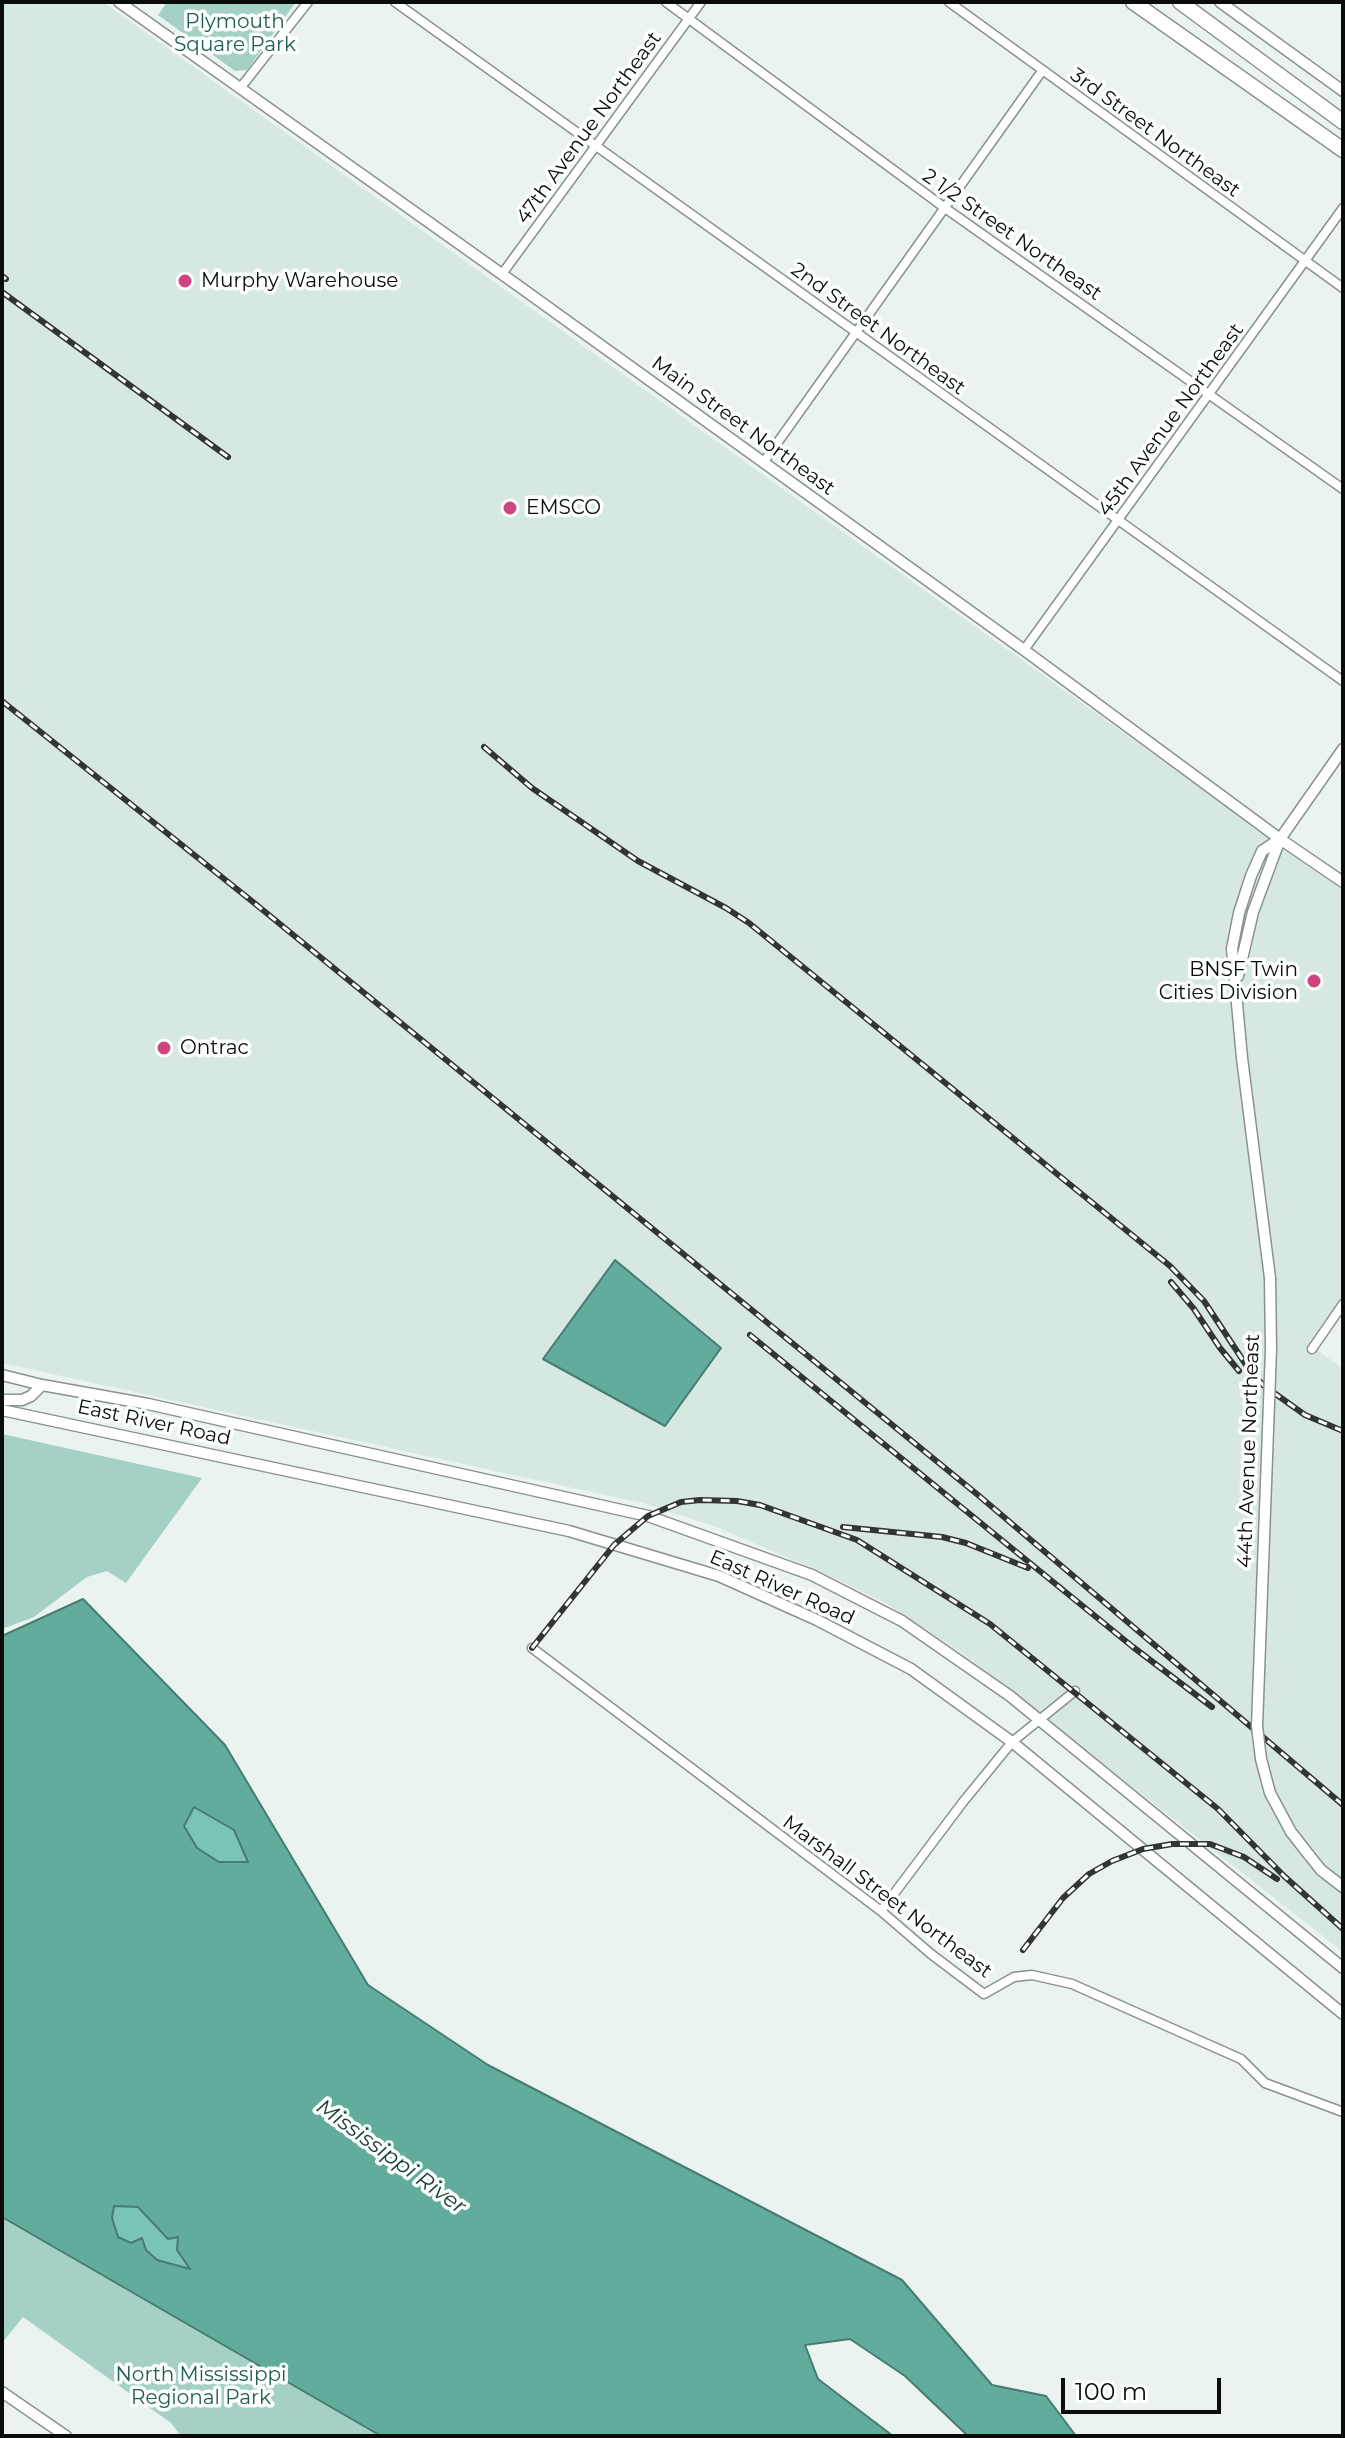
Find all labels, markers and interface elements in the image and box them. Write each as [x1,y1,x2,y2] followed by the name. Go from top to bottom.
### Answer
[174,10,296,57] park label: Plymouth Square Park
[511,27,667,229] street label: 47th Avenue Northeast
[1066,63,1244,203] street label: 3rd Street Northeast
[918,164,1106,306] street label: 2 1/2 Street Northeast
[786,258,970,400] street label: 2nd Street Northeast
[201,269,398,293] place label: Murphy Warehouse
[176,272,194,290] marker: Murphy Warehouse
[1093,319,1249,521] street label: 45th Avenue Northeast
[647,351,839,501] street label: Main Street Northeast
[526,496,601,520] place label: EMSCO
[501,499,519,517] marker: EMSCO
[1159,958,1298,1005] place label: BNSF Twin Cities Division
[1305,972,1323,990] marker: BNSF Twin Cities Division
[180,1036,249,1060] place label: Ontrac
[155,1039,173,1057] marker: Ontrac
[1233,1334,1265,1568] street label: 44th Avenue Northeast
[75,1395,233,1451] street label: East River Road
[706,1545,858,1631] street label: East River Road
[778,1810,996,1984] street label: Marshall Street Northeast
[311,2094,471,2220] water label: Mississippi River
[1065,2362,1225,2412] scale bar
[116,2363,286,2410] park label: North Mississippi Regional Park
[1075,2377,1147,2406] text: 100 m

